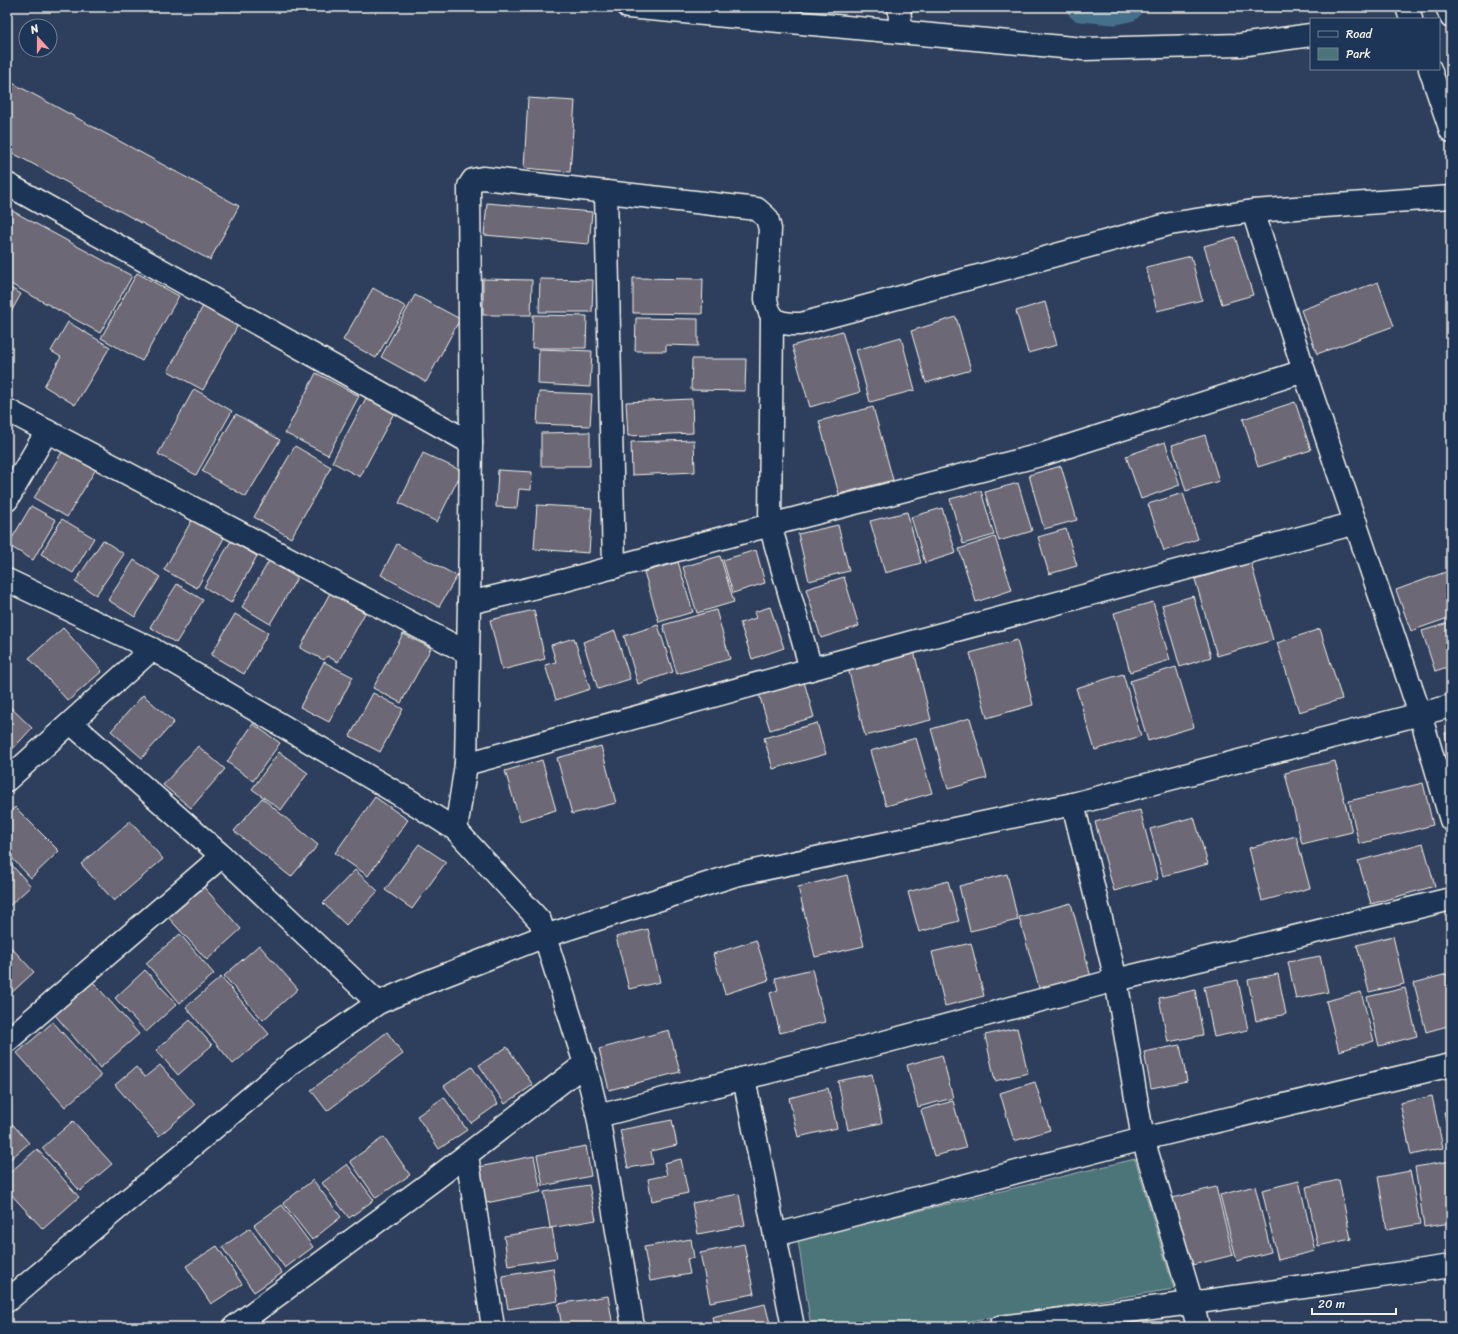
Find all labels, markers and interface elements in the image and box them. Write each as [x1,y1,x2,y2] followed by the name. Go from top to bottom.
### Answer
[18,18,58,58] north arrow
[1310,18,1440,70] legend
[27,19,42,40] text: N
[1346,23,1373,45] text: Road
[1346,43,1371,65] text: Park
[1312,1290,1396,1316] scale bar
[1318,1293,1345,1315] text: 20 m

